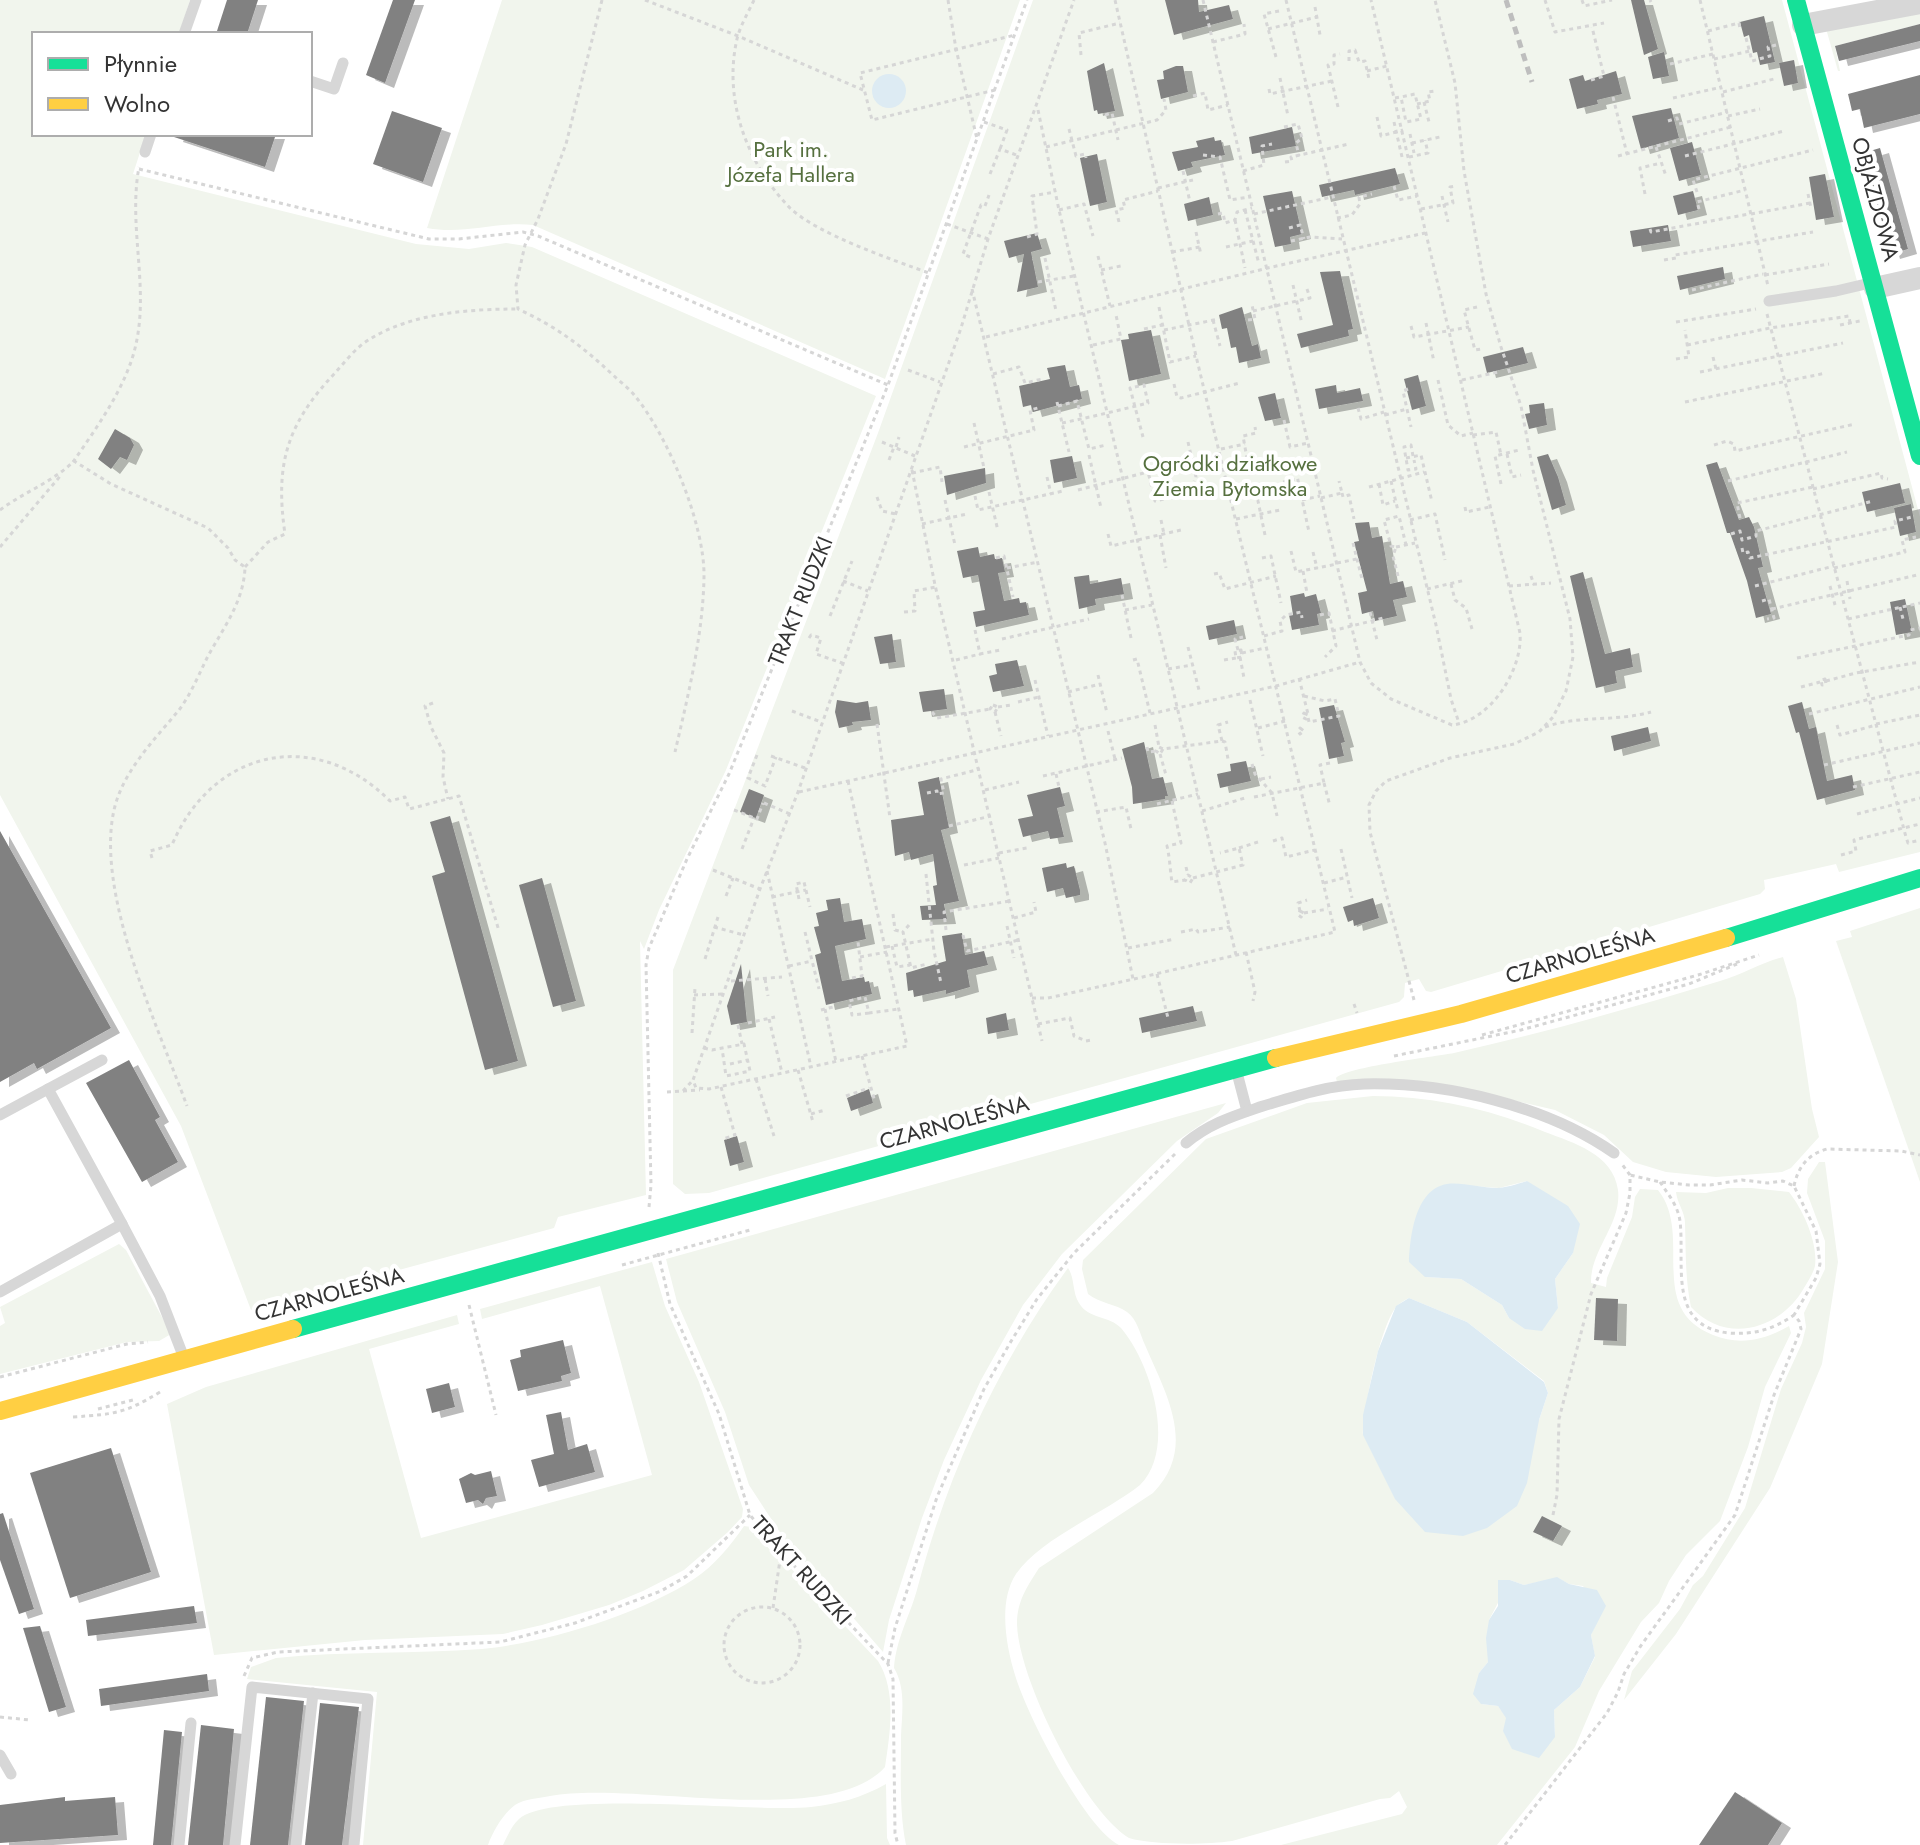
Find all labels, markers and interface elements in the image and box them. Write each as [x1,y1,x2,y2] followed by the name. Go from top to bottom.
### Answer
[32,32,312,136] legend
[104,46,177,81] text: Płynnie
[104,86,170,121] text: Wolno
[724,133,855,190] park label: Park im. Józefa Hallera
[1844,133,1908,265] street label: OBJAZDOWA
[1143,447,1317,504] park label: Ogródki działkowe Ziemia Bytomska
[759,531,841,671] street label: TRAKT RUDZKI
[1502,918,1659,992] street label: CZARNOLEŚNA
[876,1087,1033,1157] street label: CZARNOLEŚNA
[251,1259,408,1329] street label: CZARNOLEŚNA
[744,1508,860,1632] street label: TRAKT RUDZKI

